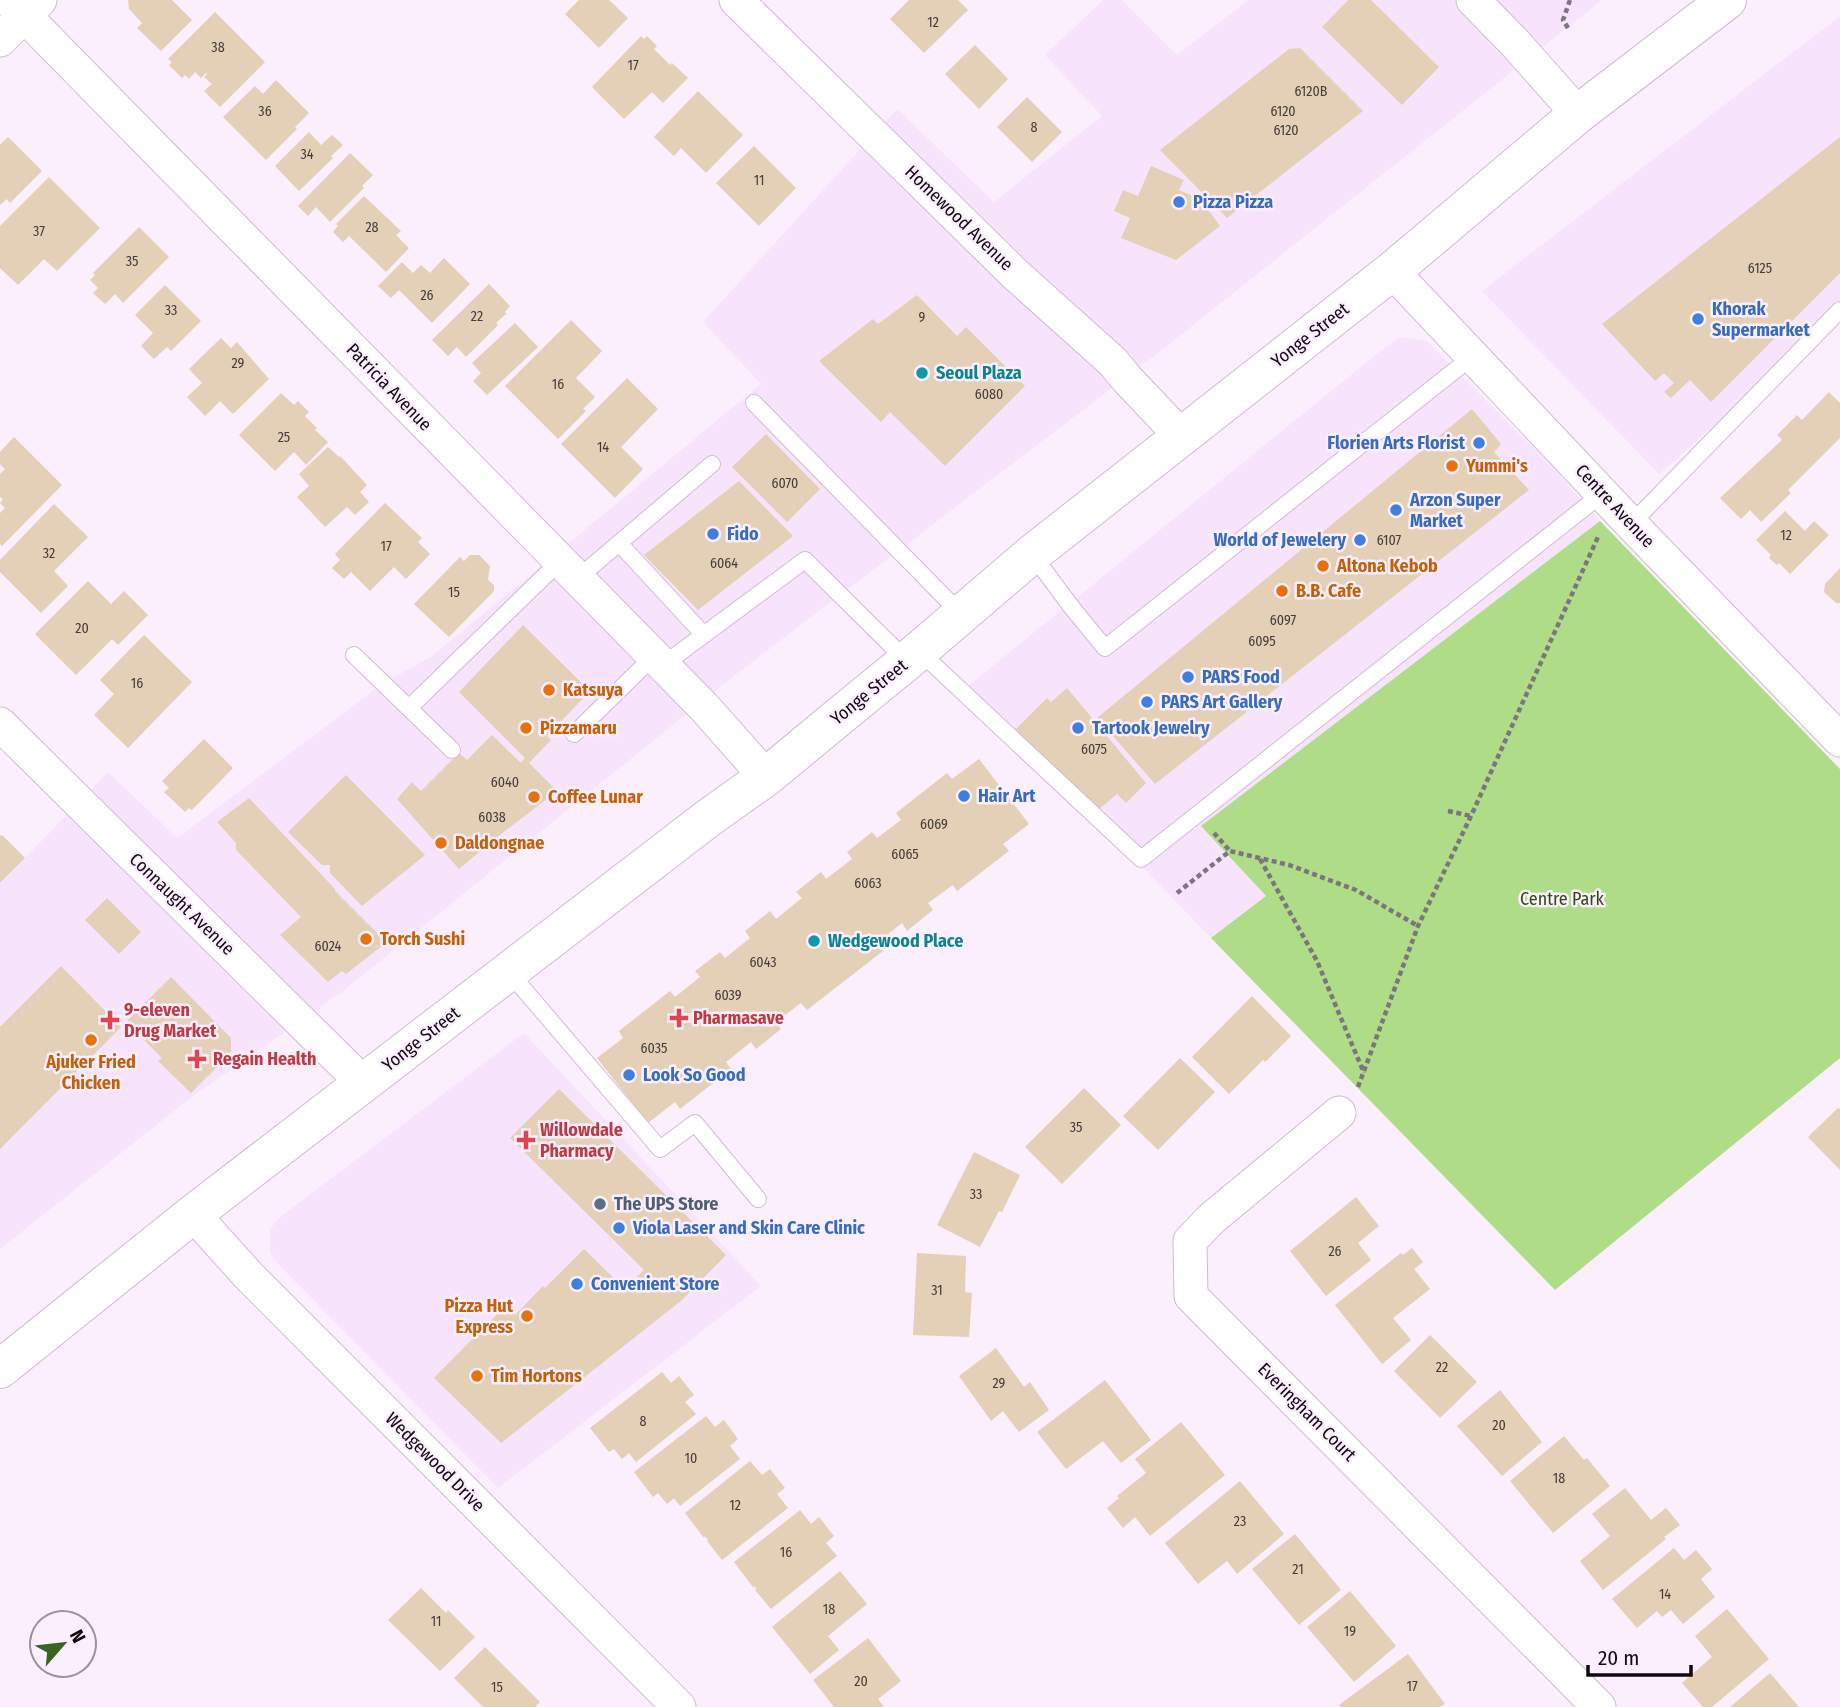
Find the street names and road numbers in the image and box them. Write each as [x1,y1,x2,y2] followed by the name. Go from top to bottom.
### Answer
[900,161,1018,275] street label: Homewood Avenue
[1267,298,1353,372] street label: Yonge Street
[342,339,436,435] street label: Patricia Avenue
[1571,460,1659,552] street label: Centre Avenue
[826,654,912,730] street label: Yonge Street
[125,848,239,960] street label: Connaught Avenue
[378,1002,464,1076] street label: Yonge Street
[1253,1358,1361,1466] street label: Everingham Court
[381,1408,489,1516] street label: Wedgewood Drive

